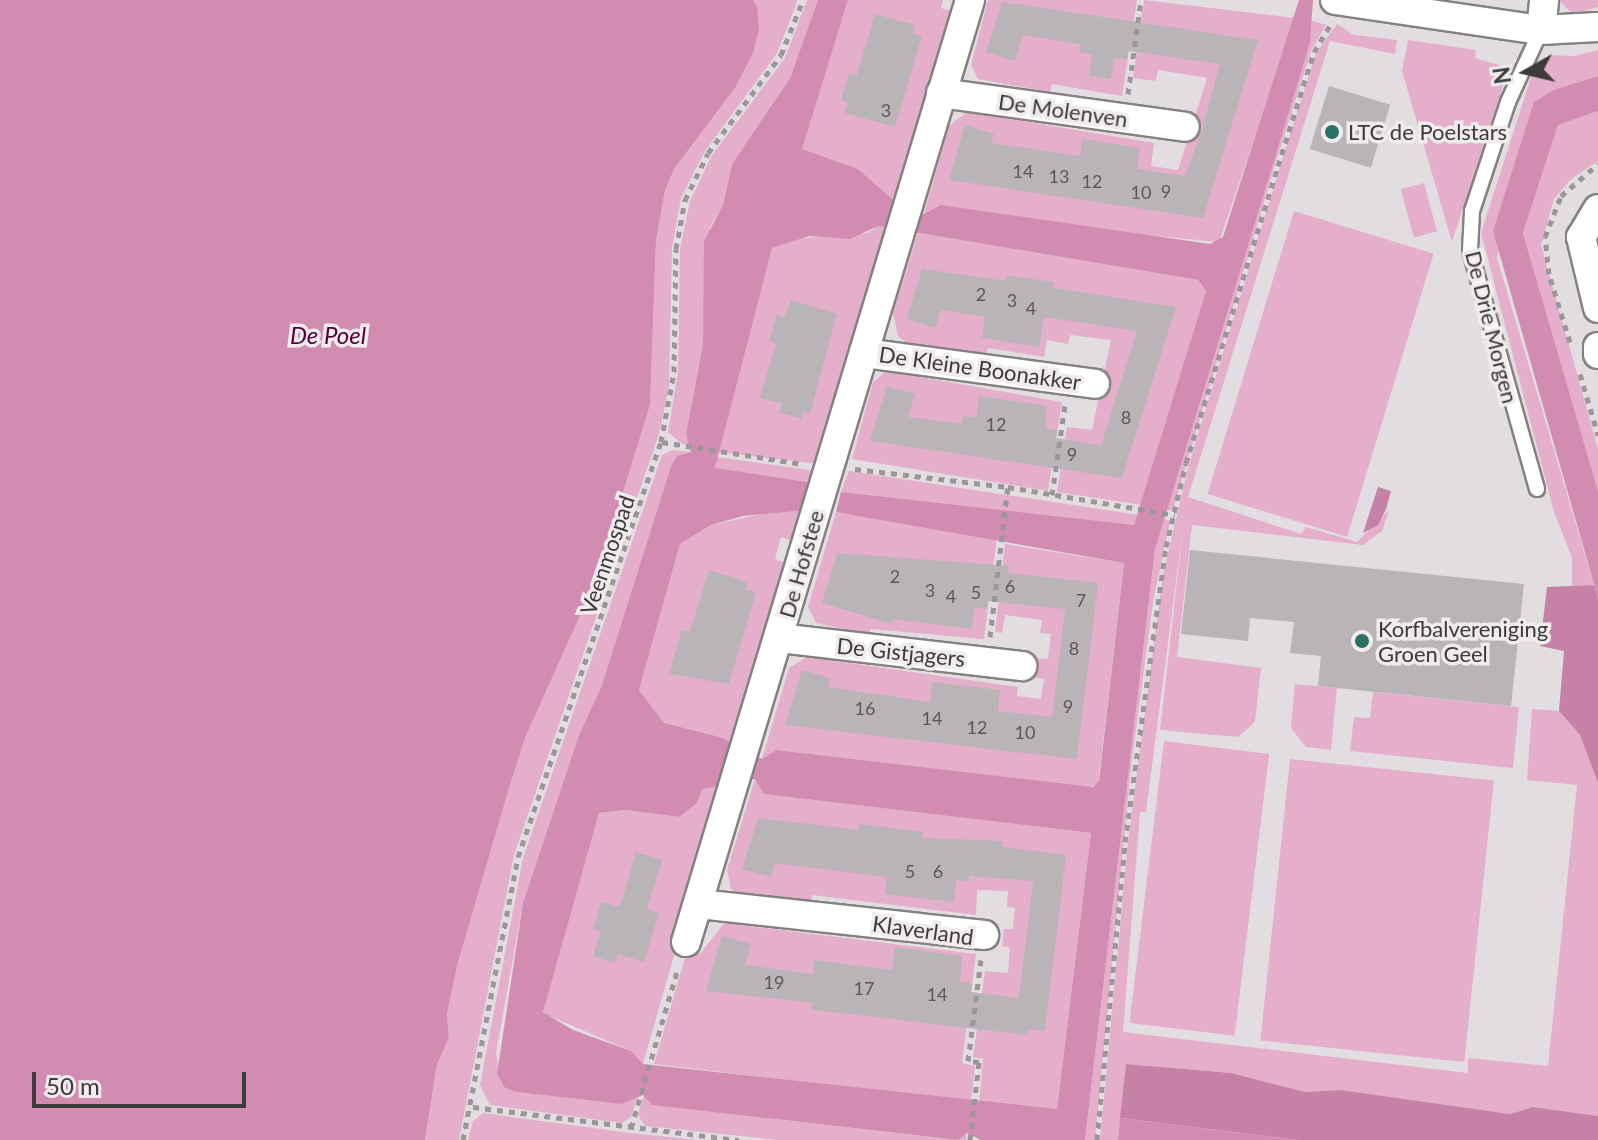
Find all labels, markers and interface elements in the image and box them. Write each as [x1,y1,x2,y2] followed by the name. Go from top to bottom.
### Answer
[1486,32,1566,112] north arrow
[1487,65,1516,86] text: N
[997,88,1129,132] street label: De Molenven
[881,99,891,121] house number: 3
[1348,119,1507,145] place label: LTC de Poelstars
[1323,123,1341,141] marker: LTC de Poelstars
[1013,160,1033,182] house number: 14
[1049,165,1069,187] house number: 13
[1082,170,1102,192] house number: 12
[1161,180,1171,202] house number: 9
[1131,181,1151,203] house number: 10
[1460,248,1524,406] street label: De Drie Morgen
[976,283,986,305] house number: 2
[1007,289,1017,311] house number: 3
[1026,297,1036,319] house number: 4
[290,321,366,349] water label: De Poel
[877,341,1083,395] street label: De Kleine Boonakker
[1121,406,1131,428] house number: 8
[986,413,1006,435] house number: 12
[1067,443,1077,465] house number: 9
[574,492,640,618] street label: Veenmospad
[773,507,829,621] street label: De Hofstee
[890,565,900,587] house number: 2
[1005,575,1015,597] house number: 6
[925,579,935,601] house number: 3
[971,581,981,603] house number: 5
[946,585,956,607] house number: 4
[1076,589,1086,611] house number: 7
[1378,615,1548,666] place label: Korfbalvereniging Groen Geel
[835,632,967,672] street label: De Gistjagers
[1353,632,1371,650] marker: Korfbalvereniging Groen Geel
[1069,637,1079,659] house number: 8
[1063,695,1073,717] house number: 9
[855,697,875,719] house number: 16
[922,707,942,729] house number: 14
[967,716,987,738] house number: 12
[1015,721,1035,743] house number: 10
[905,860,915,882] house number: 5
[933,860,943,882] house number: 6
[871,910,975,950] street label: Klaverland
[764,971,784,993] house number: 19
[854,977,874,999] house number: 17
[927,983,947,1005] house number: 14
[36,1056,250,1106] scale bar
[46,1071,100,1100] text: 50 m

